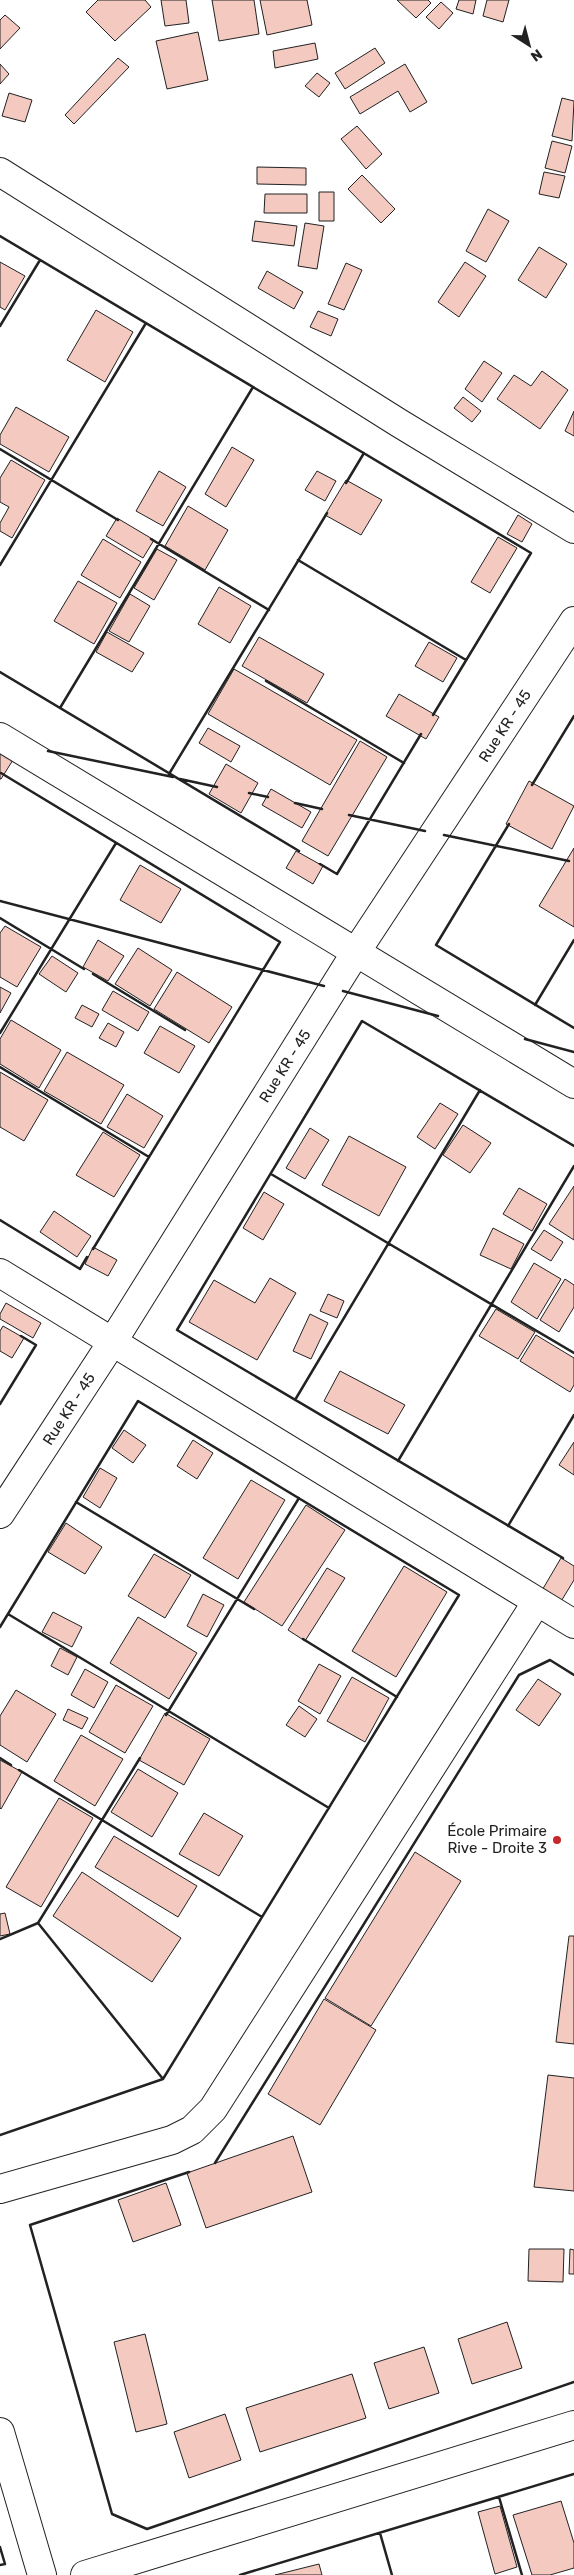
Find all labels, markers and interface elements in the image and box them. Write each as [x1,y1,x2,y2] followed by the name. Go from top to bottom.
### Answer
[504,20,554,70] north arrow
[527,45,545,65] text: N
[475,686,535,766] street label: Rue KR - 45
[255,1026,315,1106] street label: Rue KR - 45
[39,1369,99,1449] street label: Rue KR - 45
[447,1822,547,1857] place label: École Primaire Rive - Droite 3
[551,1834,563,1846] marker: École Primaire Rive - Droite 3

